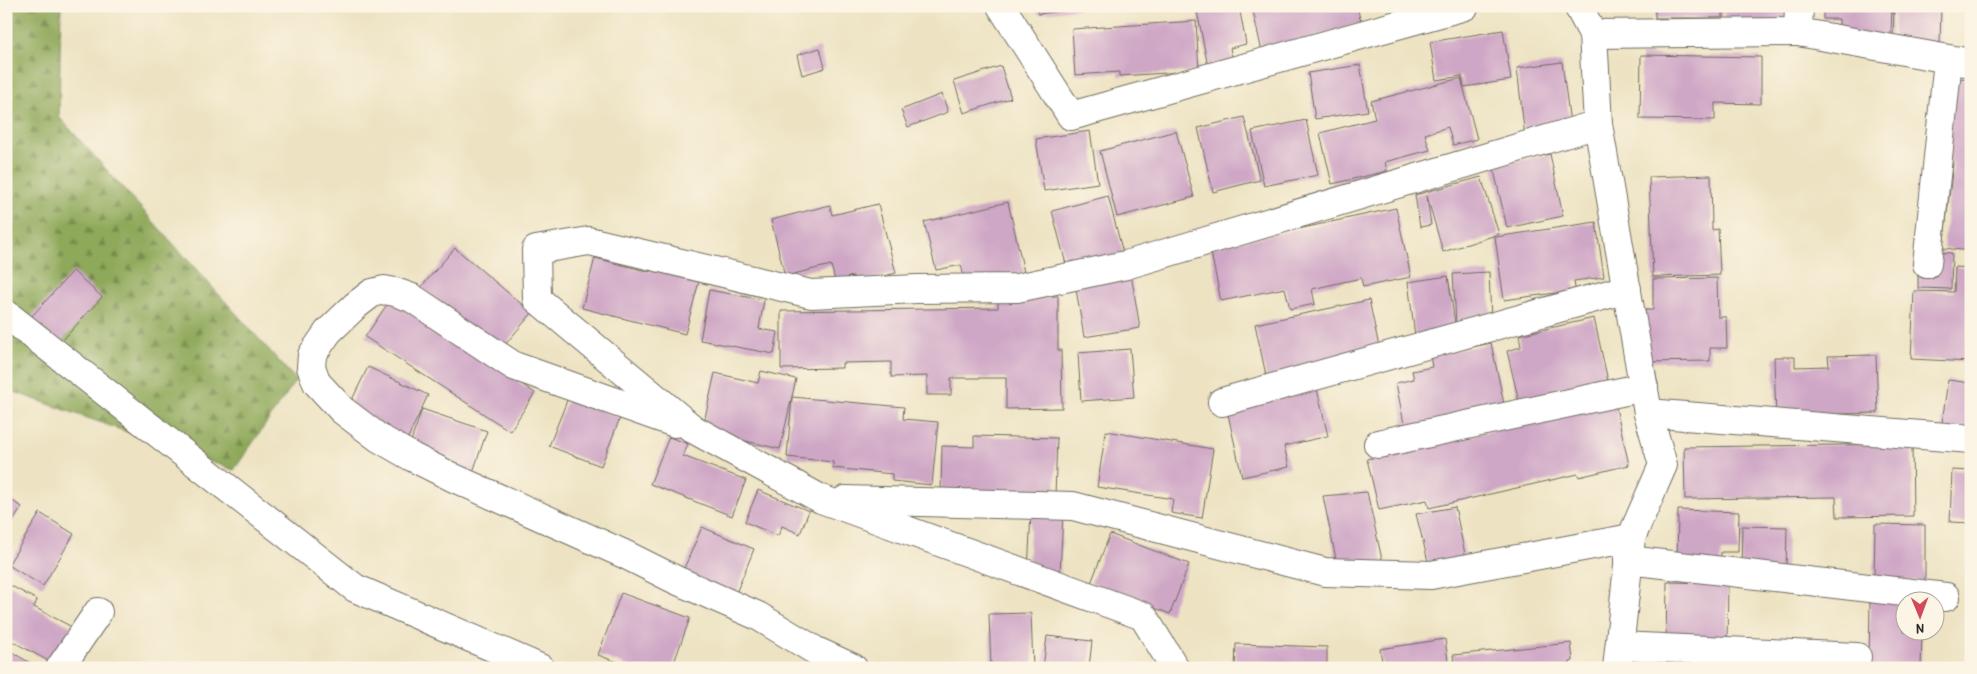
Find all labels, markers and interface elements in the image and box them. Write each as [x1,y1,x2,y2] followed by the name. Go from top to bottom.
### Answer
[1894,592,1944,642] north arrow
[1916,620,1924,639] text: N

